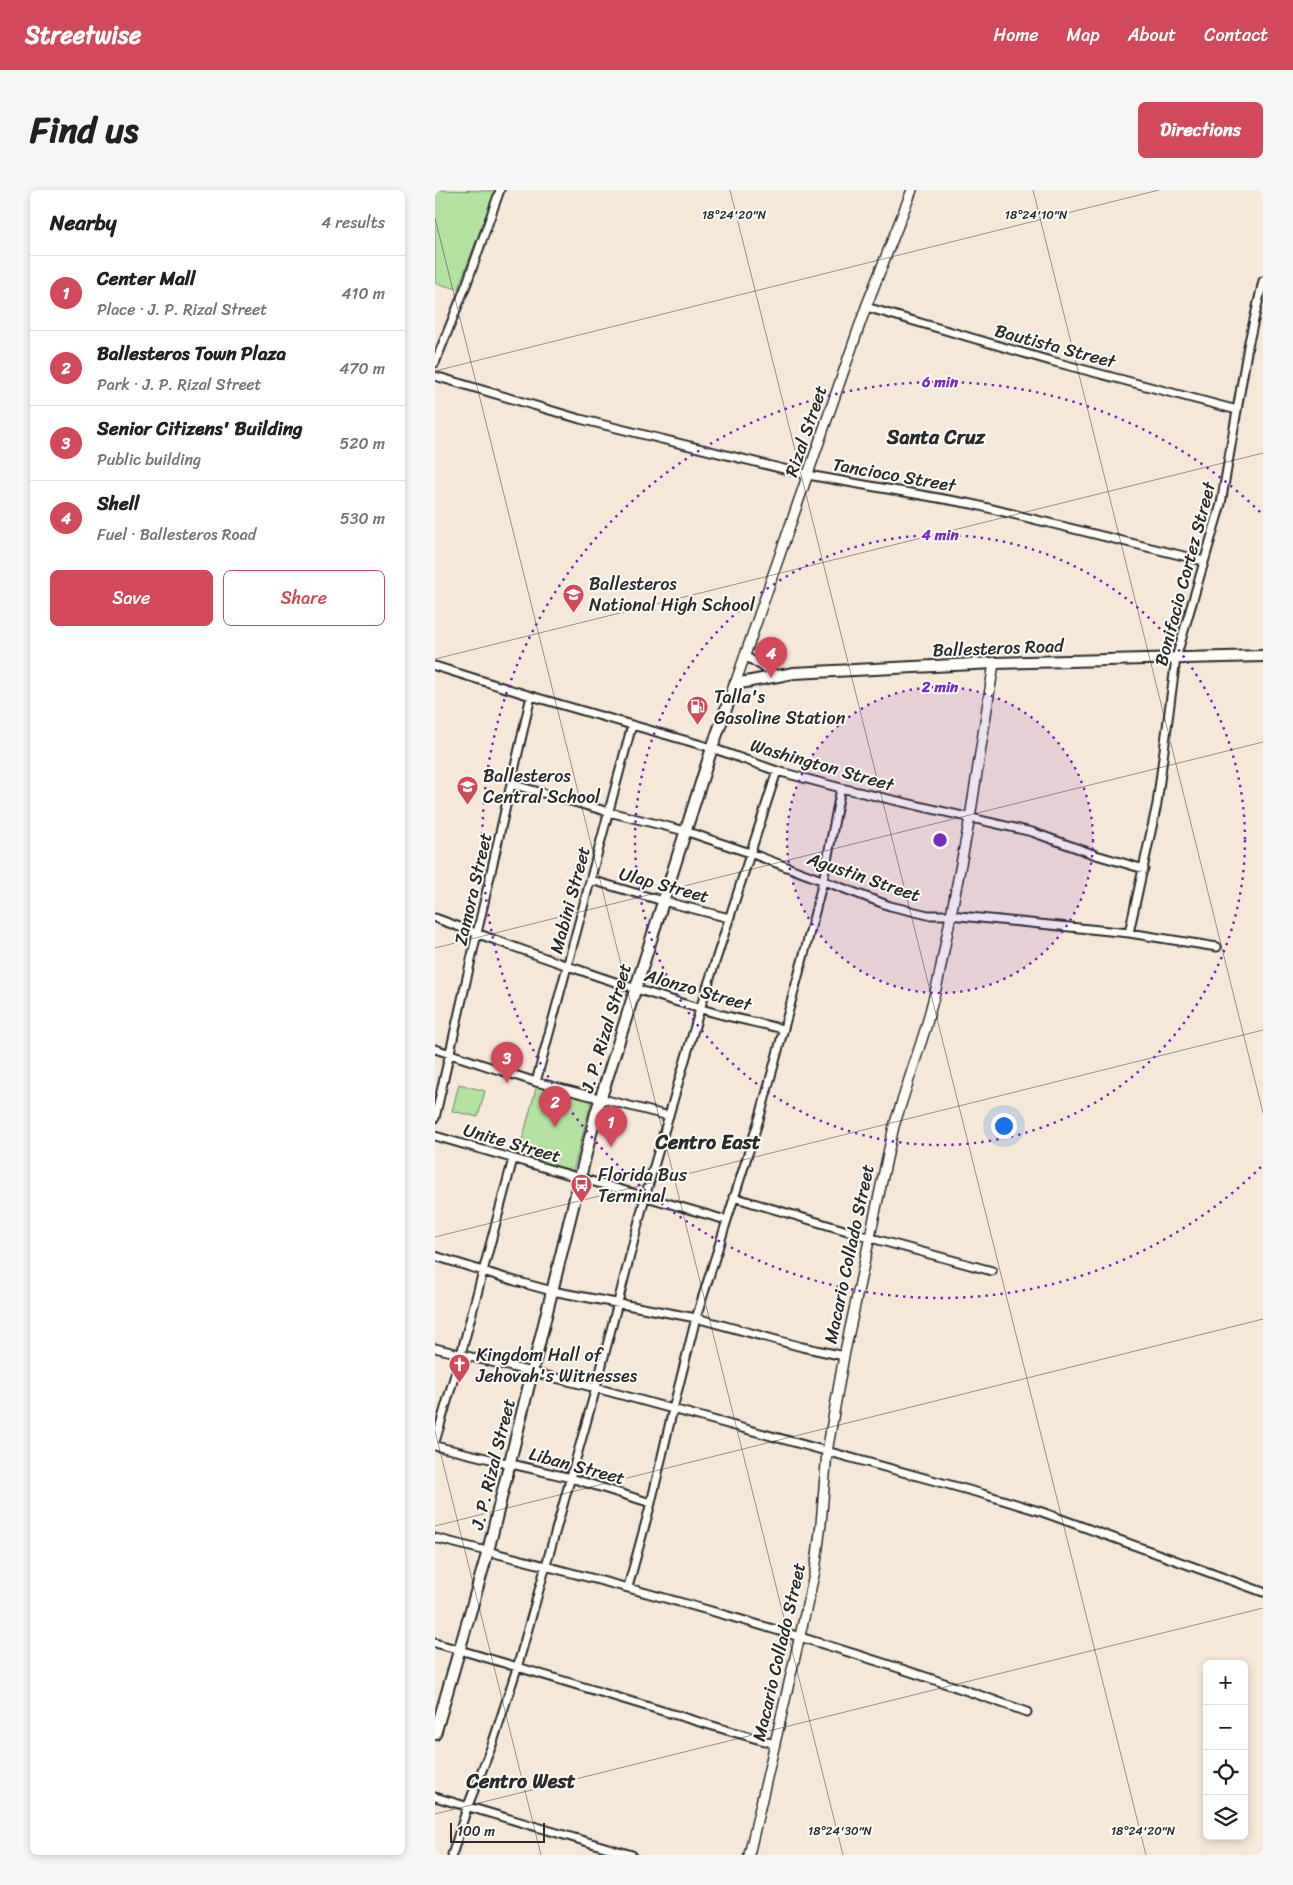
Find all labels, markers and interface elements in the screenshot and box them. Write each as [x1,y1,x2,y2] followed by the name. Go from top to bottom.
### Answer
[25,14,141,56] text: Streetwise
[994,19,1039,51] text: Home
[1067,19,1100,51] text: Map
[1128,19,1176,51] text: About
[1204,19,1268,51] text: Contact
[30,99,138,161] text: Find us
[1138,102,1263,158] button: Directions
[50,204,116,242] text: Nearby
[702,204,767,226] text: 18°24'20"N
[1005,204,1068,226] text: 18°24'10"N
[321,208,385,237] text: 4 results
[97,262,196,295] text: Center Mall
[63,279,69,308] text: 1
[342,279,385,308] text: 410 m
[97,295,267,324] text: Place · J. P. Rizal Street
[991,315,1120,378] street label: Bautista Street
[97,337,286,370] text: Ballesteros Town Plaza
[61,354,71,383] text: 2
[339,354,385,383] text: 470 m
[921,369,959,395] text: 6 min
[97,370,262,399] text: Park · J. P. Rizal Street
[775,381,837,481] street label: Rizal Street
[97,412,303,445] text: Senior Citizens' Building
[886,420,987,455] district label: Santa Cruz
[62,429,70,458] text: 3
[339,429,385,458] text: 520 m
[97,445,201,474] text: Public building
[830,448,959,502] street label: Tancioco Street
[1145,478,1225,670] street label: Bonifacio Cortez Street
[97,487,139,520] text: Shell
[61,504,71,533] text: 4
[340,504,385,533] text: 530 m
[97,520,256,549] text: Fuel · Ballesteros Road
[920,522,959,548] text: 4 min
[589,568,756,621] place label: Ballesteros National High School
[50,570,213,626] button: Save
[223,570,385,626] button: Share
[561,582,585,613] school or university icon: Ballesteros National High School
[932,630,1066,666] street label: Ballesteros Road
[755,637,787,678] pin: 4
[921,674,959,700] text: 2 min
[714,681,846,734] place label: Talla's Gasoline Station
[686,695,710,726] fuel station icon: Talla's Gasoline Station
[746,729,898,801] street label: Washington Street
[483,760,601,813] place label: Ballesteros Central School
[455,774,479,805] school or university icon: Ballesteros Central School
[444,829,502,949] street label: Zamora Street
[931,831,949,849] centre of rings
[540,842,600,957] street label: Mabini Street
[802,842,925,911] street label: Agustin Street
[615,858,713,912] street label: Ulap Street
[571,959,641,1098] street label: J. P. Rizal Street
[640,959,756,1021] street label: Alonzo Street
[491,1042,523,1083] pin: 3
[539,1086,571,1127] pin: 2
[595,1106,627,1147] pin: 1
[991,1113,1017,1139] your location
[459,1114,565,1172] street label: Unite Street
[655,1125,761,1160] district label: Centro East
[598,1159,688,1212] place label: Florida Bus Terminal
[814,1161,884,1347] street label: Macario Collado Street
[570,1173,594,1204] bus stop icon: Florida Bus Terminal
[475,1339,638,1392] place label: Kingdom Hall of Jehovah's Witnesses
[448,1353,472,1384] church icon: Kingdom Hall of Jehovah's Witnesses
[461,1395,525,1534] street label: J. P. Rizal Street
[525,1438,629,1494] street label: Liban Street
[743,1559,815,1745] street label: Macario Collado Street
[1203,1660,1248,1840] map controls
[1203,1660,1248,1705] button: +
[1203,1705,1248,1750] button: −
[1203,1750,1248,1795] button: locate
[466,1764,576,1799] district label: Centro West
[1203,1795,1248,1840] button: layers
[457,1819,495,1844] text: 100 m
[450,1820,545,1843] scale bar
[808,1820,873,1842] text: 18°24'30"N
[1111,1820,1176,1842] text: 18°24'20"N

